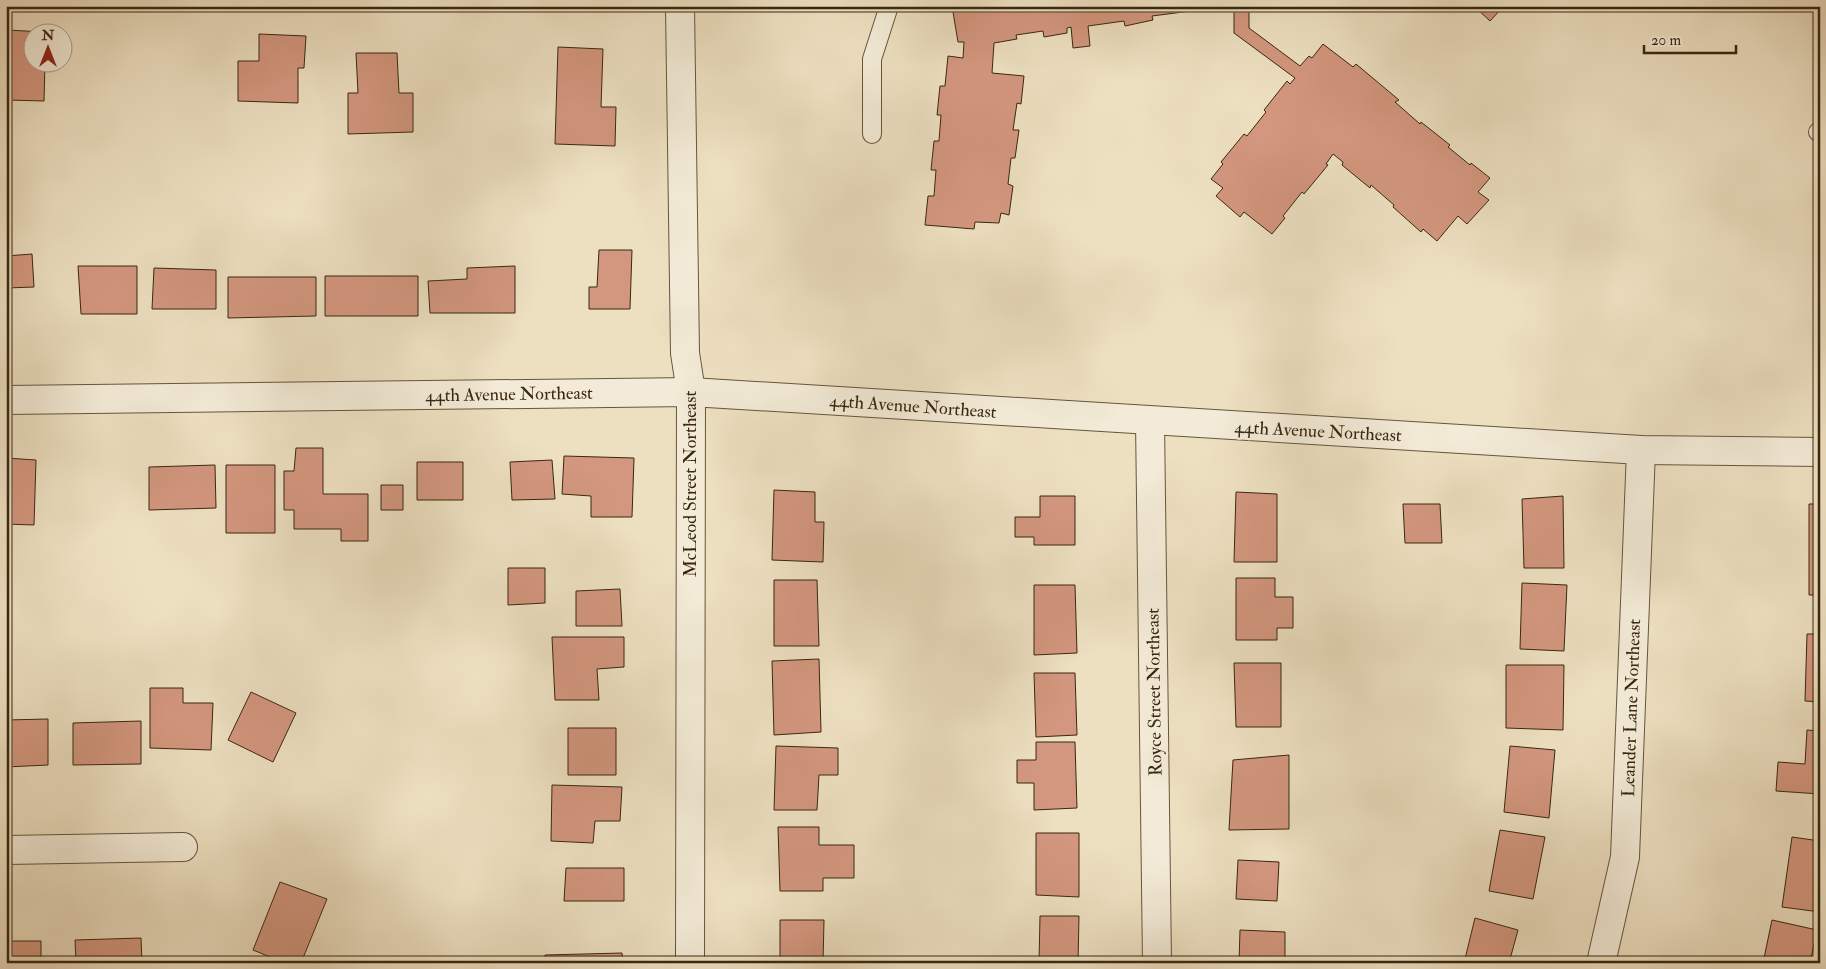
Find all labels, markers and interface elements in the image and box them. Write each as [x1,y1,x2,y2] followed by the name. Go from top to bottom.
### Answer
[22,22,72,72] north arrow
[1644,22,1736,54] scale bar
[41,27,55,44] text: N
[1651,31,1681,50] text: 20 m
[425,382,593,407] street label: 44th Avenue Northeast
[829,389,998,424] street label: 44th Avenue Northeast
[679,391,702,577] street label: McLeod Street Northeast
[1234,416,1402,447] street label: 44th Avenue Northeast
[1142,608,1167,776] street label: Royce Street Northeast
[1617,618,1646,798] street label: Leander Lane Northeast

